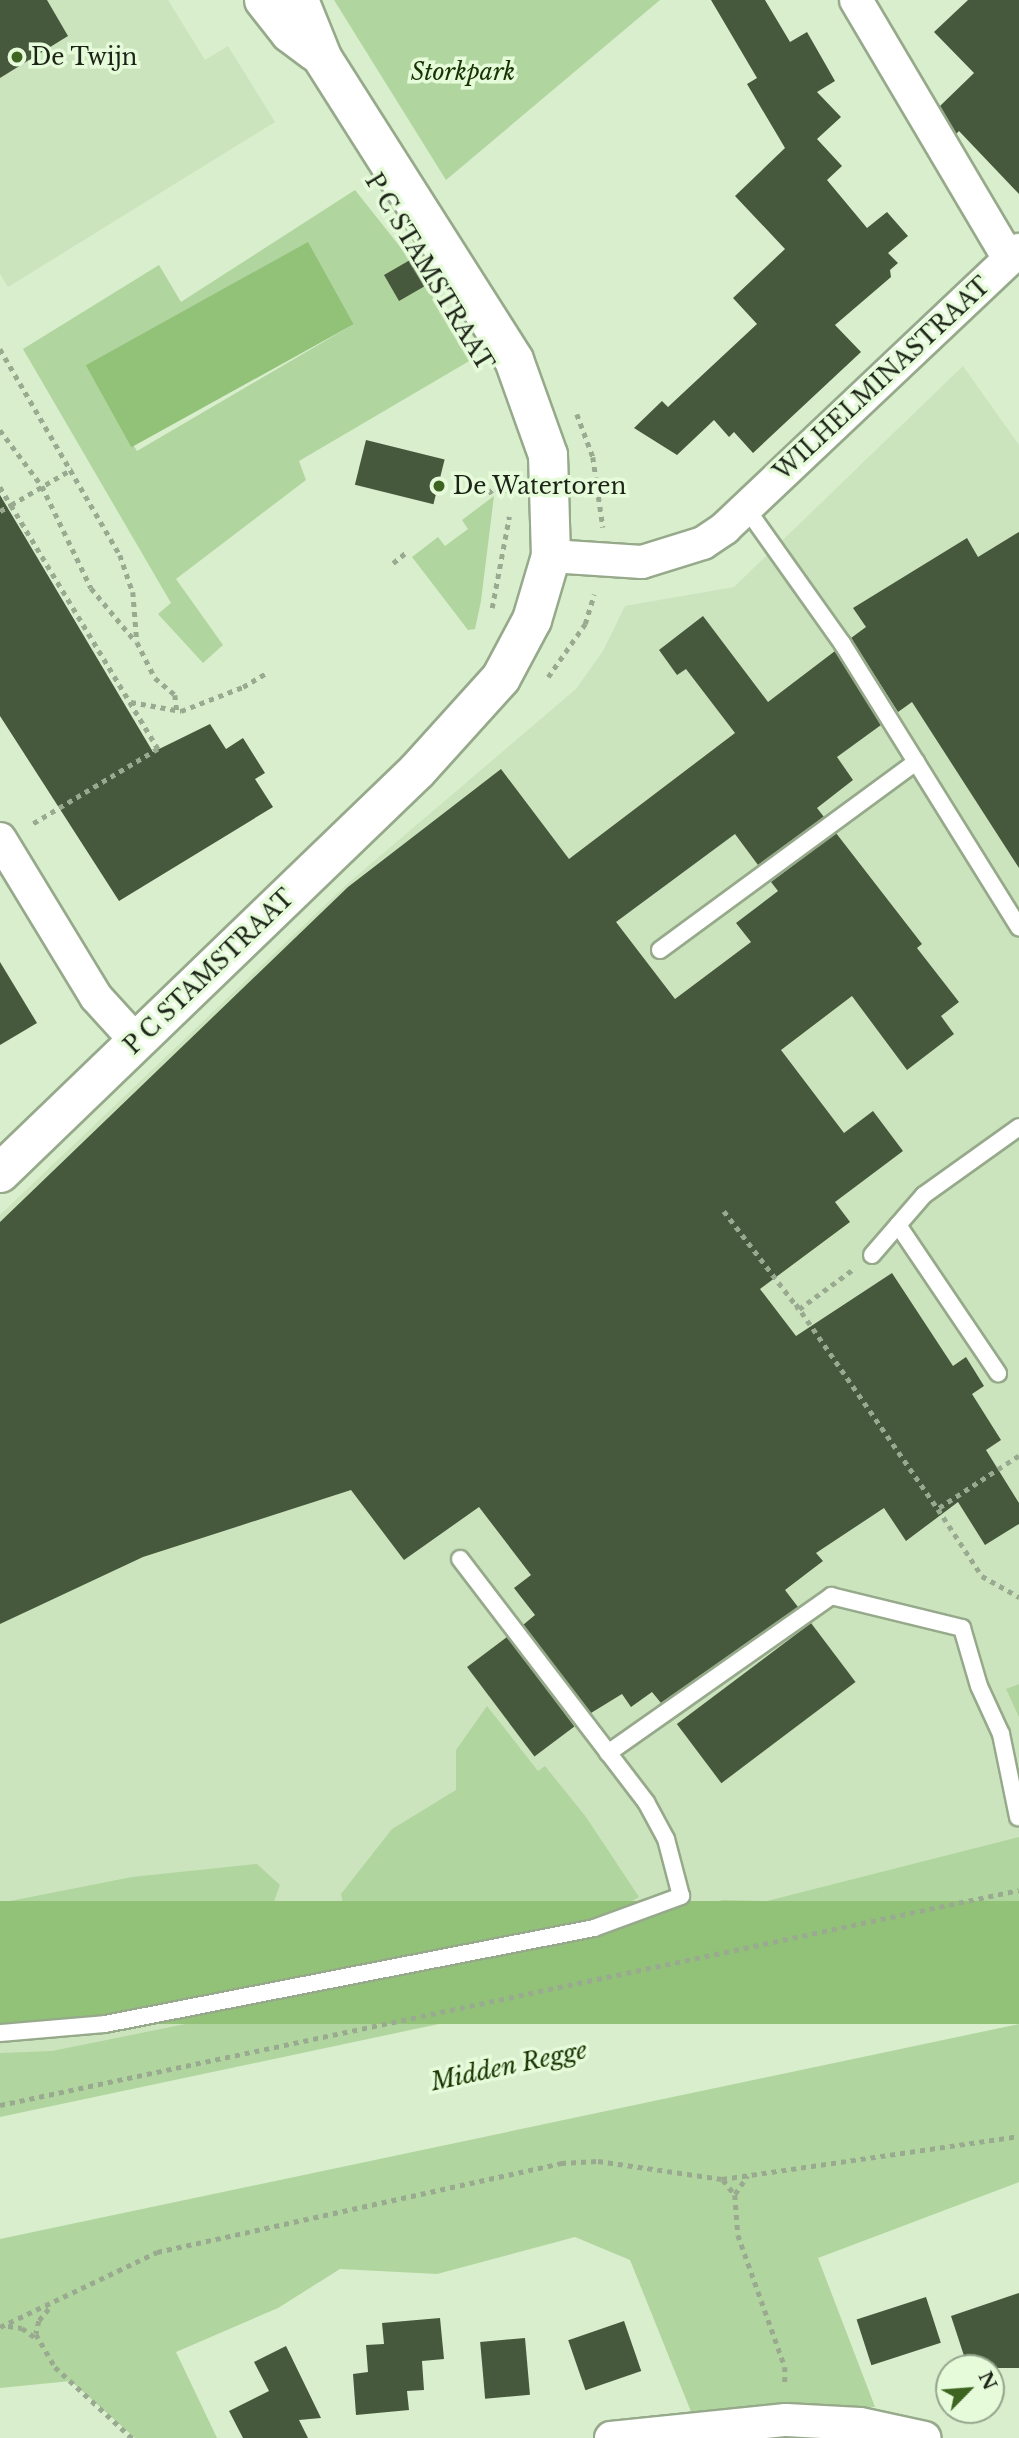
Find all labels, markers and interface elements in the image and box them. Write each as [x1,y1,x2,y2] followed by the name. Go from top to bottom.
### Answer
[31,43,138,71] place label: De Twijn
[9,49,25,65] marker: De Twijn
[411,58,515,86] park label: Storkpark
[359,168,499,376] street label: P C STAMSTRAAT
[769,272,995,486] street label: WILHELMINASTRAAT
[453,472,627,500] place label: De Watertoren
[431,478,447,494] marker: De Watertoren
[118,884,300,1060] street label: P C STAMSTRAAT
[428,2035,590,2097] water label: Midden Regge
[935,2354,1005,2424] north arrow
[973,2368,1002,2394] text: N

